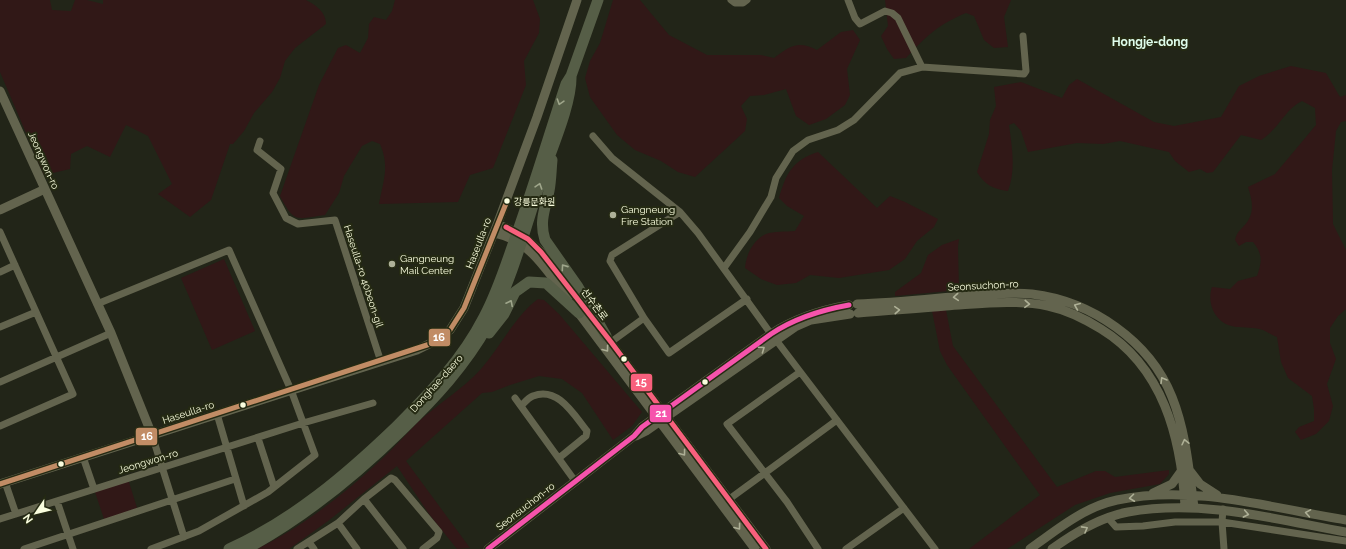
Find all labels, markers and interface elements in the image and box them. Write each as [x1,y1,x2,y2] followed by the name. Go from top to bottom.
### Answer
[1112,35,1188,49] district label: Hongje-dong
[556,98,565,105] one-way arrow
[26,130,61,191] street label: Jeongwon-ro
[534,183,543,190] one-way arrow
[502,196,512,206] marker: 강릉문화원
[514,197,555,207] place label: 강릉문화원
[621,204,675,227] place label: Gangneung Fire Station
[608,210,618,220] marker: Gangneung Fire Station
[464,216,493,270] street label: Haseulla-ro
[342,224,385,329] street label: Haseulla-ro 40beon-gil
[400,253,454,276] place label: Gangneung Mail Center
[387,259,397,269] marker: Gangneung Mail Center
[561,264,569,271] one-way arrow
[947,278,1019,293] street label: Seonsuchon-ro
[579,286,610,322] street label: 선수촌로
[953,292,959,301] one-way arrow
[1024,299,1030,308] one-way arrow
[505,300,513,307] one-way arrow
[1074,303,1081,311] one-way arrow
[894,305,900,314] one-way arrow
[428,328,451,347] line badge: 16
[433,331,445,344] text: 16
[601,345,608,352] one-way arrow
[758,346,765,354] one-way arrow
[408,352,465,414] street label: Donghae-daero
[619,354,629,364] unlabelled marker
[630,373,653,392] line badge: 15
[635,376,647,389] text: 15
[700,377,710,387] unlabelled marker
[1161,377,1168,384] one-way arrow
[161,399,215,426] street label: Haseulla-ro
[238,400,248,410] unlabelled marker
[649,404,672,423] line badge: 21
[655,407,667,420] text: 21
[135,427,158,446] line badge: 16
[141,430,153,443] text: 16
[1181,439,1189,445] one-way arrow
[117,447,179,476] street label: Jeongwon-ro
[679,449,686,456] one-way arrow
[56,459,66,469] unlabelled marker
[494,480,557,533] street label: Seonsuchon-ro
[16,493,56,533] north arrow
[1129,493,1135,502] one-way arrow
[1243,509,1249,517] one-way arrow
[1304,509,1311,518] one-way arrow
[20,511,36,526] text: N
[734,522,741,529] one-way arrow
[1081,526,1088,533] one-way arrow

